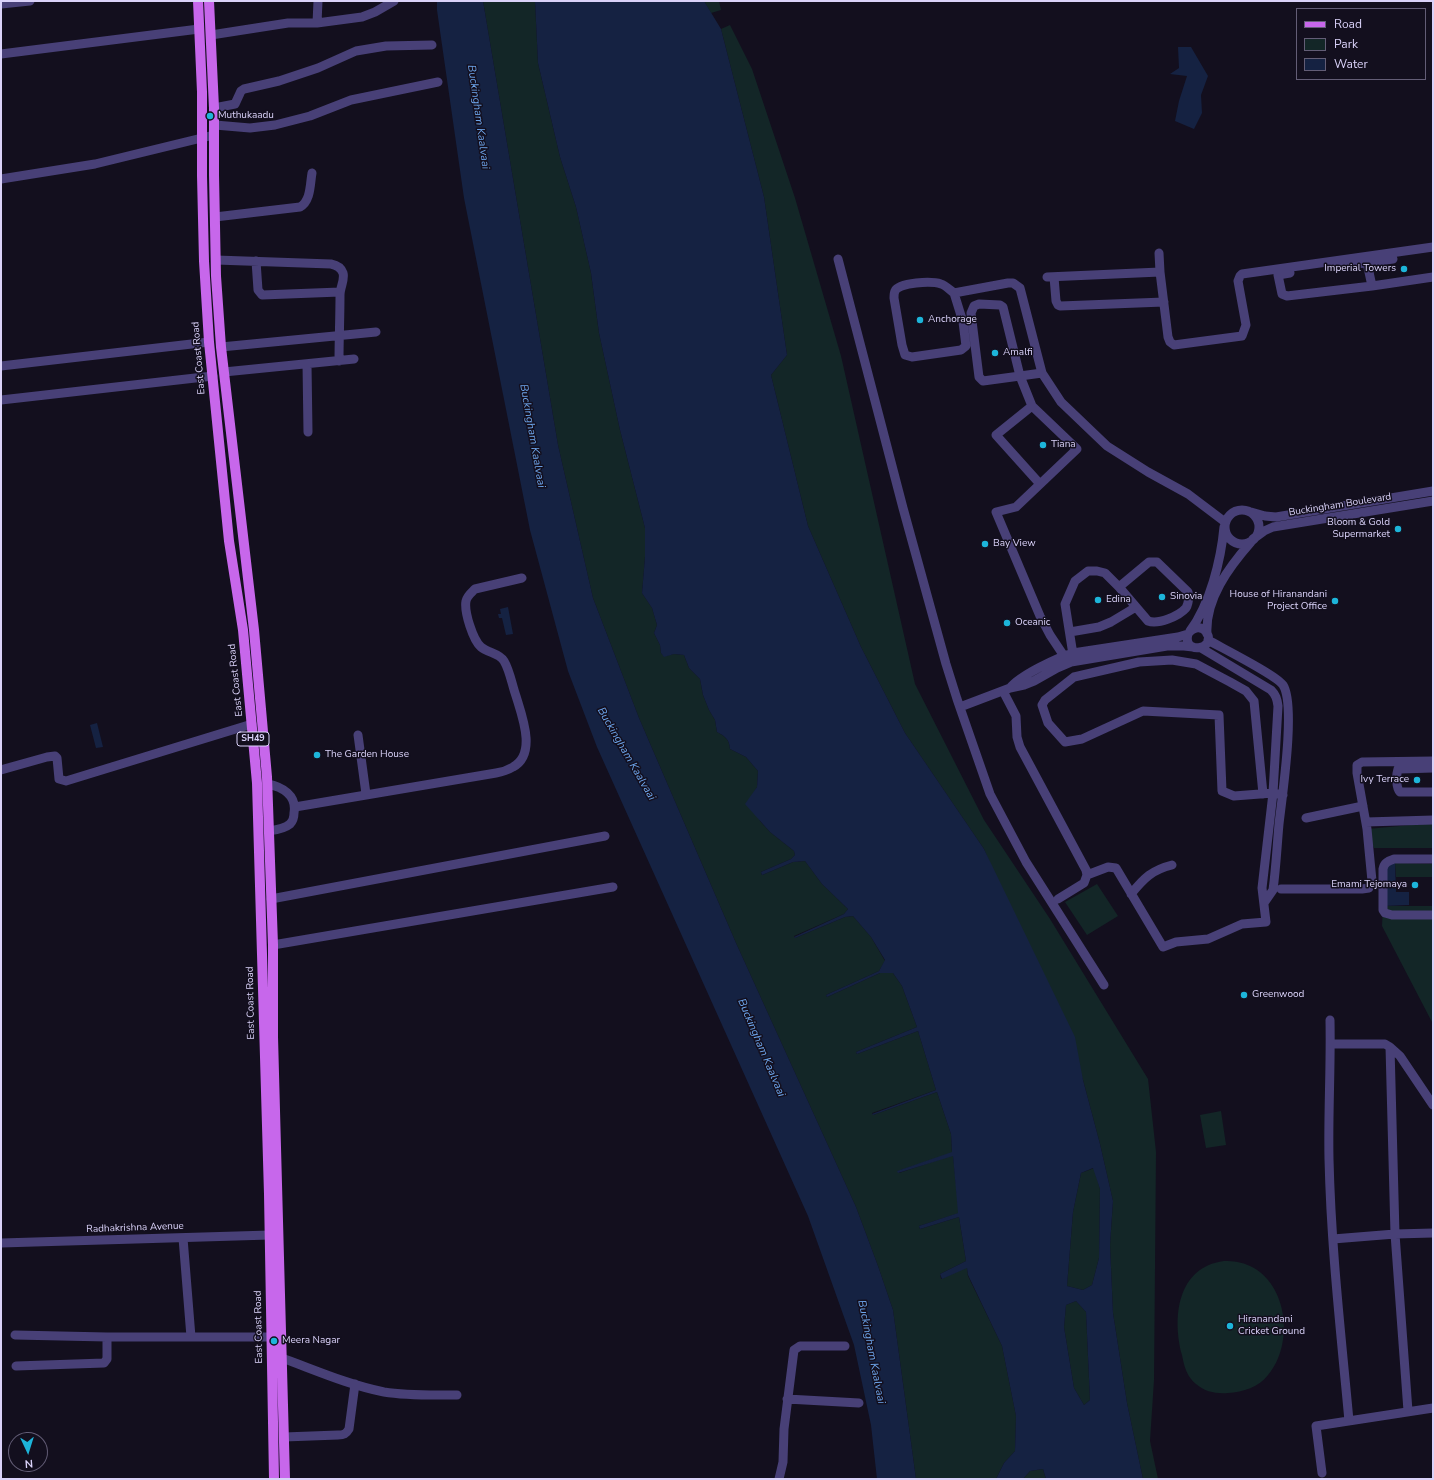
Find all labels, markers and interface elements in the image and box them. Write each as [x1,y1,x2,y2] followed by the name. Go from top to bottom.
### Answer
[1296,8,1426,80] legend
[1334,16,1362,32] text: Road
[1334,36,1358,52] text: Park
[1334,56,1368,72] text: Water
[464,64,492,170] water label: Buckingham Kaalvaai
[218,110,274,122] place label: Muthukaadu
[205,111,215,121] marker: Muthukaadu
[1324,263,1396,275] place label: Imperial Towers
[1399,264,1409,274] marker: Imperial Towers
[928,314,977,326] place label: Anchorage
[915,315,925,325] marker: Anchorage
[190,321,208,395] street label: East Coast Road
[1003,347,1033,359] place label: Amalfi
[990,348,1000,358] marker: Amalfi
[516,383,548,489] water label: Buckingham Kaalvaai
[1051,439,1076,451] place label: Tiana
[1038,440,1048,450] marker: Tiana
[1288,491,1392,519] street label: Buckingham Boulevard
[1327,517,1390,540] place label: Bloom & Gold Supermarket
[1393,524,1403,534] marker: Bloom & Gold Supermarket
[993,538,1036,550] place label: Bay View
[980,539,990,549] marker: Bay View
[1230,589,1327,612] place label: House of Hiranandani Project Office
[1170,591,1202,603] place label: Sinovia
[1157,592,1167,602] marker: Sinovia
[1106,594,1131,606] place label: Edina
[1093,595,1103,605] marker: Edina
[1330,596,1340,606] marker: House of Hiranandani Project Office
[1015,617,1050,629] place label: Oceanic
[1002,618,1012,628] marker: Oceanic
[226,643,246,717] street label: East Coast Road
[594,705,658,803] water label: Buckingham Kaalvaai
[237,732,269,746] road number: SH49
[325,749,409,761] place label: The Garden House
[312,750,322,760] marker: The Garden House
[1361,774,1409,786] place label: Ivy Terrace
[1412,775,1422,785] marker: Ivy Terrace
[1331,879,1407,891] place label: Emami Tejomaya
[1410,880,1420,890] marker: Emami Tejomaya
[244,966,258,1040] street label: East Coast Road
[1252,989,1304,1001] place label: Greenwood
[1239,990,1249,1000] marker: Greenwood
[734,997,788,1099] water label: Buckingham Kaalvaai
[86,1220,184,1236] street label: Radhakrishna Avenue
[252,1290,266,1364] street label: East Coast Road
[854,1299,888,1405] water label: Buckingham Kaalvaai
[1238,1314,1305,1338] place label: Hiranandani Cricket Ground
[1225,1321,1235,1331] marker: Hiranandani Cricket Ground
[282,1335,340,1347] place label: Meera Nagar
[269,1336,279,1346] marker: Meera Nagar
[8,1432,48,1472] north arrow
[24,1456,33,1471] text: N

